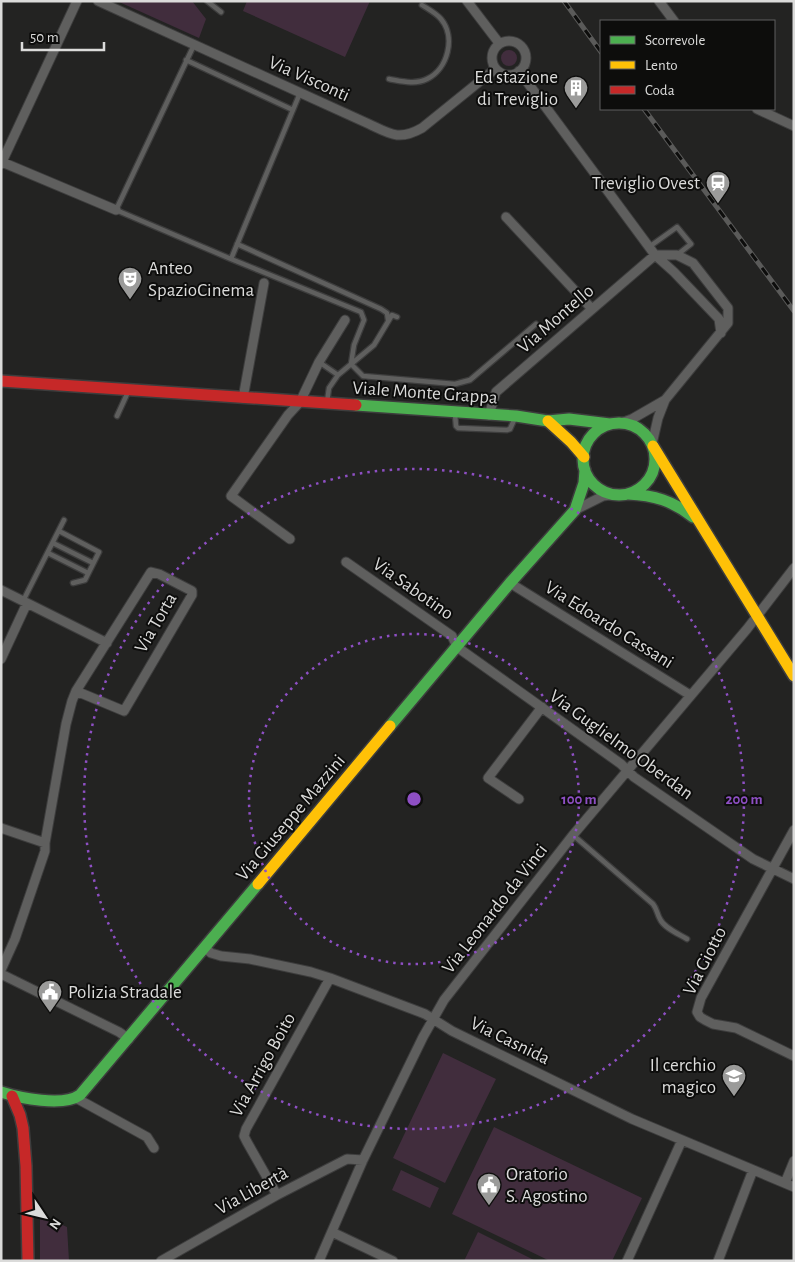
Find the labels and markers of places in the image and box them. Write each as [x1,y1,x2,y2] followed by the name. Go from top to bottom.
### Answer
[474,68,558,109] place label: Ed stazione di Treviglio
[563,75,589,109] building icon: Ed stazione di Treviglio
[705,170,731,204] station icon: Treviglio Ovest
[592,174,700,193] place label: Treviglio Ovest
[148,259,254,300] place label: Anteo SpazioCinema
[117,266,143,300] theatre icon: Anteo SpazioCinema
[405,790,423,808] centre of rings
[37,979,63,1013] public building icon: Polizia Stradale
[68,983,182,1002] place label: Polizia Stradale
[650,1056,716,1097] place label: Il cerchio magico
[721,1063,747,1097] school or university icon: Il cerchio magico
[506,1165,588,1206] place label: Oratorio S. Agostino
[476,1172,502,1206] public building icon: Oratorio S. Agostino

